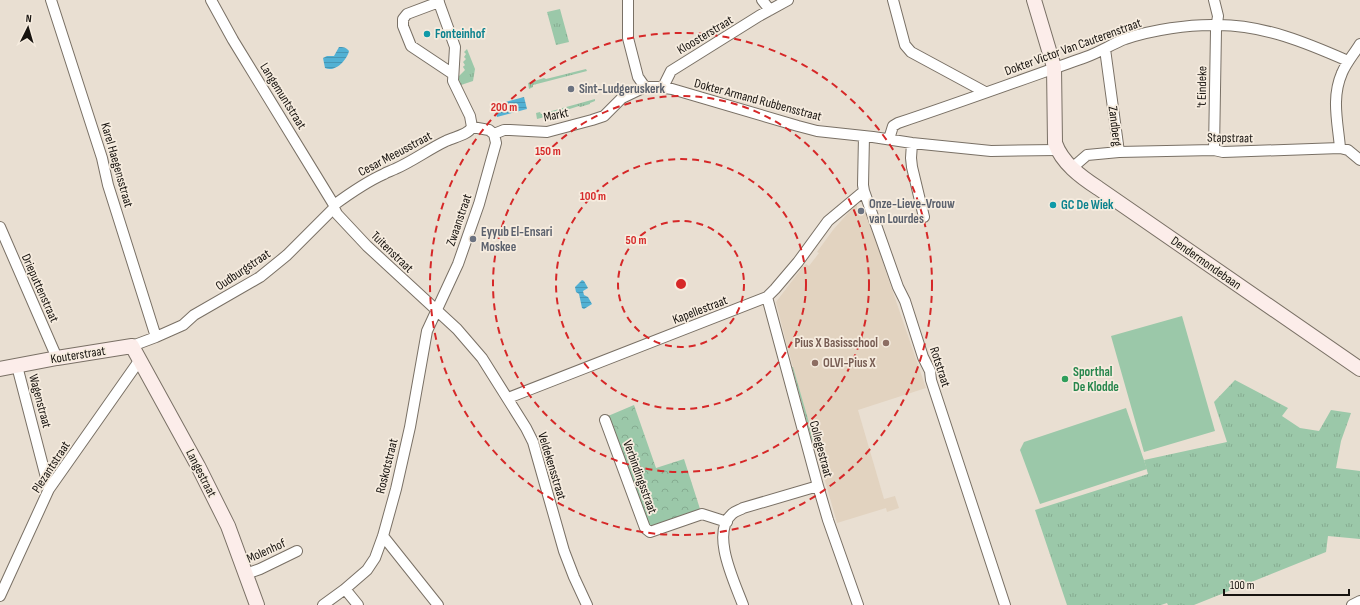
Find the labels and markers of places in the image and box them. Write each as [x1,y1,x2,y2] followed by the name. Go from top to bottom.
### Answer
[435,26,486,42] place label: Fonteinhof
[422,29,432,39] marker: Fonteinhof
[579,81,665,97] place label: Sint-Ludgeruskerk
[566,84,576,94] marker: Sint-Ludgeruskerk
[869,196,955,227] place label: Onze-Lieve-Vrouw van Lourdes
[1061,197,1114,213] place label: GC De Wiek
[1048,200,1058,210] marker: GC De Wiek
[856,206,866,216] marker: Onze-Lieve-Vrouw van Lourdes
[481,224,553,255] place label: Eyyub El-Ensari Moskee
[468,234,478,244] marker: Eyyub El-Ensari Moskee
[674,277,688,291] centre of rings
[794,335,878,351] place label: Pius X Basisschool
[881,338,891,348] marker: Pius X Basisschool
[823,355,877,371] place label: OLVI-Pius X
[810,358,820,368] marker: OLVI-Pius X
[1073,364,1119,395] place label: Sporthal De Klodde
[1060,374,1070,384] marker: Sporthal De Klodde

